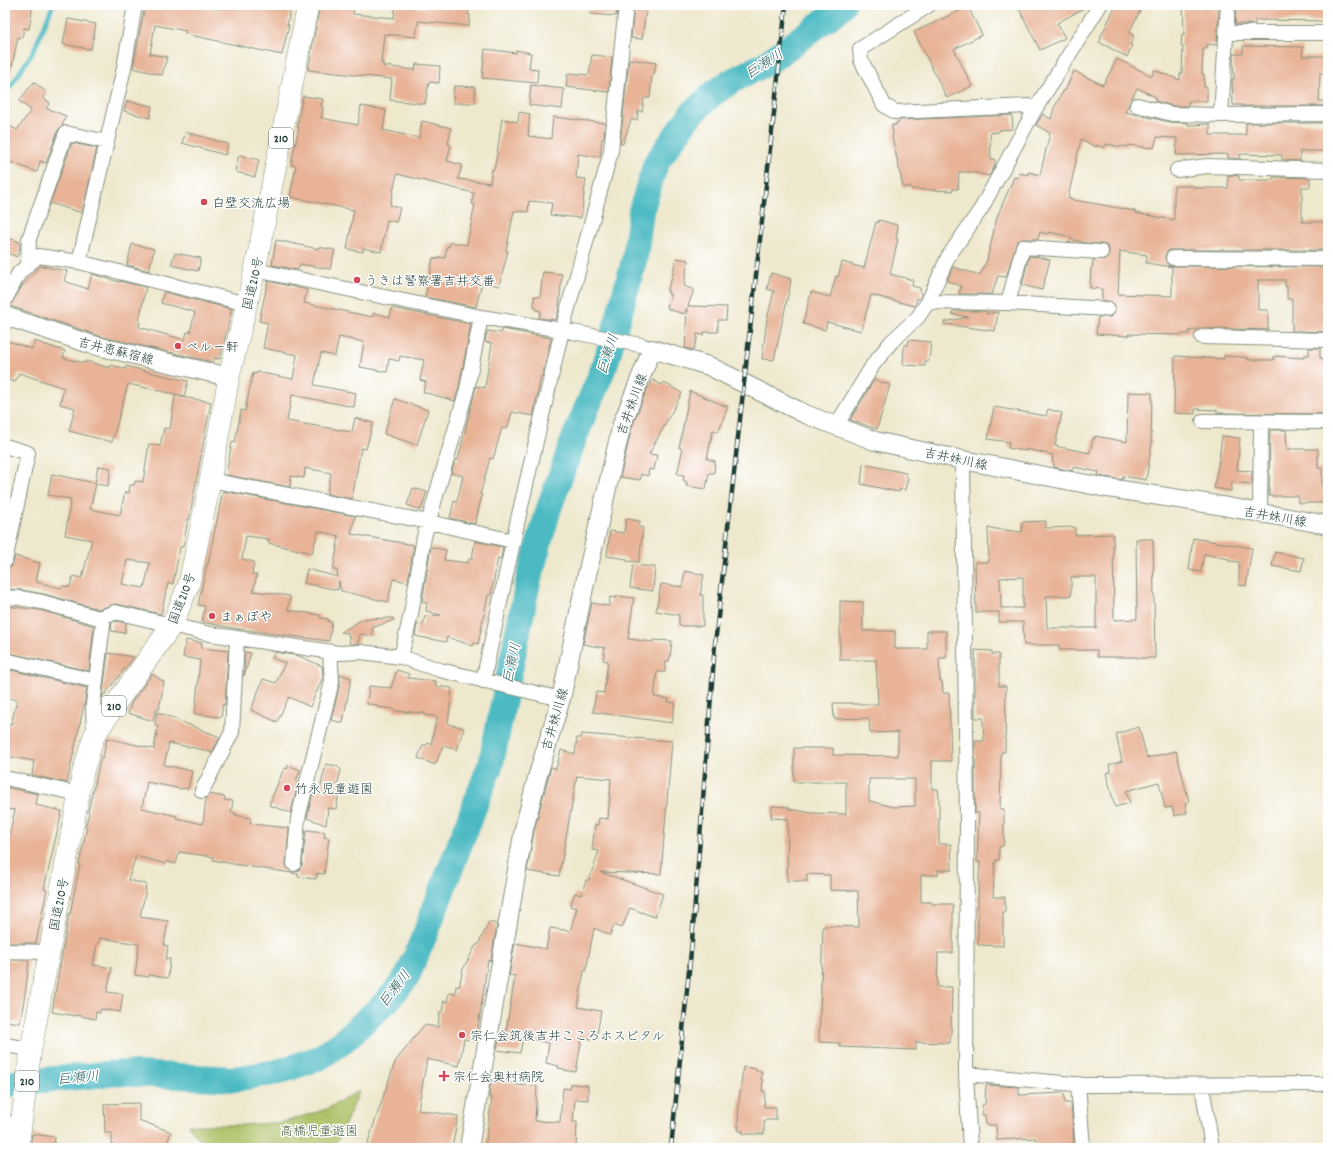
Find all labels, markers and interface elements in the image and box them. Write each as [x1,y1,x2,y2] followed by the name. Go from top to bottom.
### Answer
[742,45,788,85] water label: 巨瀬川
[269,128,293,148] road number: 210
[212,195,290,214] place label: 白壁交流広場
[199,197,209,207] marker: 白壁交流広場
[239,255,270,312] street label: 国道210号
[365,273,495,292] place label: うきは警察署吉井交番
[352,275,362,285] marker: うきは警察署吉井交番
[593,332,625,378] water label: 巨瀬川
[75,334,156,371] street label: 吉井恵蘇宿線
[186,339,239,358] place label: ペルー軒
[173,341,183,351] marker: ペルー軒
[613,370,654,439] street label: 吉井妹川線
[922,444,990,477] street label: 吉井妹川線
[1241,503,1309,534] street label: 吉井妹川線
[165,570,202,628] street label: 国道210号
[220,609,272,628] place label: まぁぼや
[207,611,217,621] marker: まぁぼや
[499,641,527,686] water label: 巨瀬川
[538,685,575,754] street label: 吉井妹川線
[102,696,126,716] road number: 210
[295,781,373,800] place label: 竹永児童遊園
[282,783,292,793] marker: 竹永児童遊園
[46,876,75,933] street label: 国道210号
[375,967,416,1012] water label: 巨瀬川
[470,1028,665,1047] place label: 宗仁会筑後吉井こころホスピタル
[457,1030,467,1040] marker: 宗仁会筑後吉井こころホスピタル
[56,1067,100,1091] water label: 巨瀬川
[453,1069,544,1088] place label: 宗仁会奥村病院
[438,1070,450,1082] marker: 宗仁会奥村病院
[15,1071,39,1091] road number: 210
[280,1123,358,1142] park label: 高橋児童遊園

